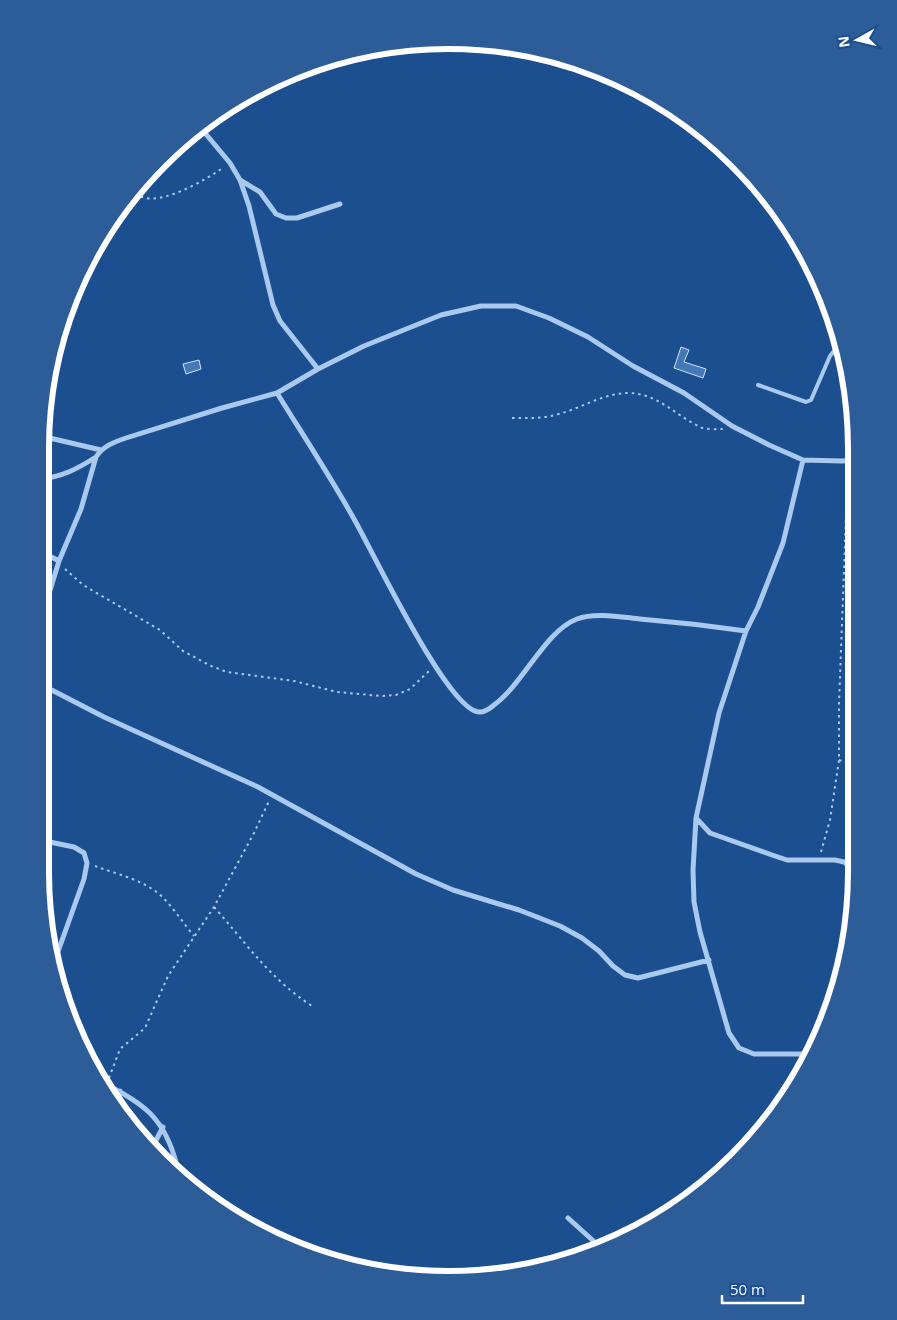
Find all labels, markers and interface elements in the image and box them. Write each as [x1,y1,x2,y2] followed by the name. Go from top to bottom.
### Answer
[832,15,882,65] north arrow
[833,35,854,49] text: N
[722,1272,803,1304] scale bar
[730,1279,765,1299] text: 50 m

